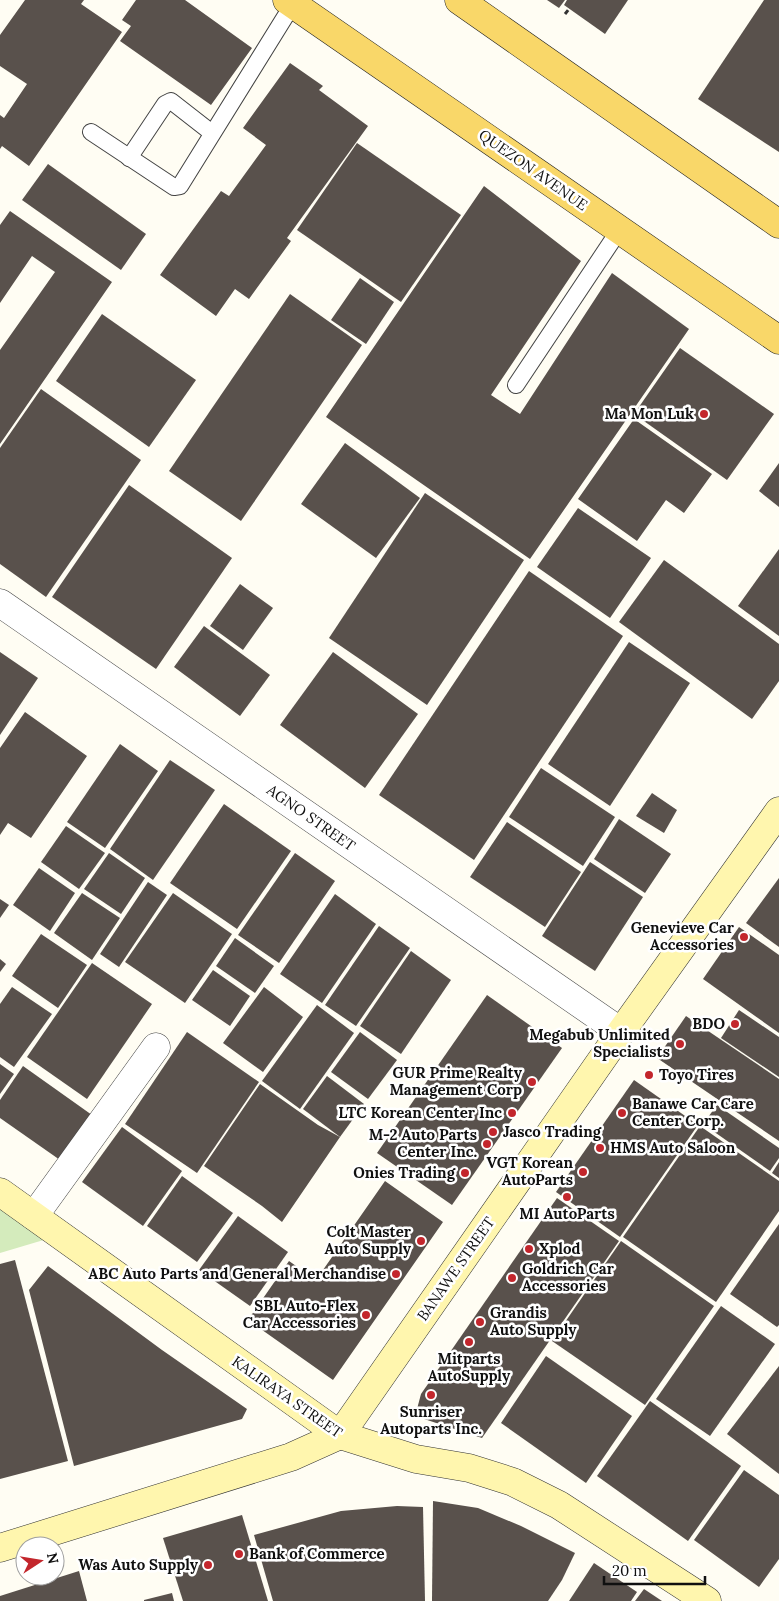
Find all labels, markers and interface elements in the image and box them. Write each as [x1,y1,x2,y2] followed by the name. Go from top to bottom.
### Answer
[475,125,591,214] street label: QUEZON AVENUE
[604,404,694,423] place label: Ma Mon Luk
[698,408,710,420] marker: Ma Mon Luk
[263,779,360,855] street label: AGNO STREET
[631,918,735,954] place label: Genevieve Car Accessories
[738,931,750,943] marker: Genevieve Car Accessories
[692,1014,725,1033] place label: BDO
[729,1018,741,1030] marker: BDO
[529,1025,670,1061] place label: Megabub Unlimited Specialists
[674,1038,686,1050] marker: Megabub Unlimited Specialists
[389,1063,523,1099] place label: GUR Prime Realty Management Corp
[659,1065,734,1084] place label: Toyo Tires
[643,1069,655,1081] marker: Toyo Tires
[526,1076,538,1088] marker: GUR Prime Realty Management Corp
[632,1094,754,1130] place label: Banawe Car Care Center Corp.
[338,1103,502,1122] place label: LTC Korean Center Inc
[506,1107,518,1119] marker: LTC Korean Center Inc
[616,1107,628,1119] marker: Banawe Car Care Center Corp.
[503,1122,602,1141] place label: Jasco Trading
[369,1125,477,1161] place label: M-2 Auto Parts Center Inc.
[487,1126,499,1138] marker: Jasco Trading
[481,1138,493,1150] marker: M-2 Auto Parts Center Inc.
[610,1138,736,1157] place label: HMS Auto Saloon
[594,1142,606,1154] marker: HMS Auto Saloon
[487,1153,573,1189] place label: VGT Korean AutoParts
[353,1163,456,1182] place label: Onies Trading
[577,1166,589,1178] marker: VGT Korean AutoParts
[459,1167,471,1179] marker: Onies Trading
[561,1191,573,1203] marker: MI AutoParts
[519,1204,615,1223] place label: MI AutoParts
[413,1213,499,1324] street label: BANAWE STREET
[325,1222,412,1258] place label: Colt Master Auto Supply
[415,1235,427,1247] marker: Colt Master Auto Supply
[539,1239,580,1258] place label: Xplod
[523,1243,535,1255] marker: Xplod
[522,1259,615,1295] place label: Goldrich Car Accessories
[88,1264,386,1283] place label: ABC Auto Parts and General Merchandise
[390,1268,402,1280] marker: ABC Auto Parts and General Merchandise
[506,1272,518,1284] marker: Goldrich Car Accessories
[243,1296,356,1332] place label: SBL Auto-Flex Car Accessories
[490,1303,577,1339] place label: Grandis Auto Supply
[360,1309,372,1321] marker: SBL Auto-Flex Car Accessories
[474,1316,486,1328] marker: Grandis Auto Supply
[463,1336,475,1348] marker: Mitparts AutoSupply
[428,1349,511,1385] place label: Mitparts AutoSupply
[228,1351,347,1442] street label: KALIRAYA STREET
[425,1389,437,1401] marker: Sunriser Autoparts Inc.
[380,1402,482,1438] place label: Sunriser Autoparts Inc.
[15,1536,65,1586] north arrow
[249,1544,385,1563] place label: Bank of Commerce
[233,1548,245,1560] marker: Bank of Commerce
[43,1551,63,1566] text: N
[604,1554,705,1586] scale bar
[78,1555,199,1574] place label: Was Auto Supply
[202,1559,214,1571] marker: Was Auto Supply
[612,1561,647,1580] text: 20 m

